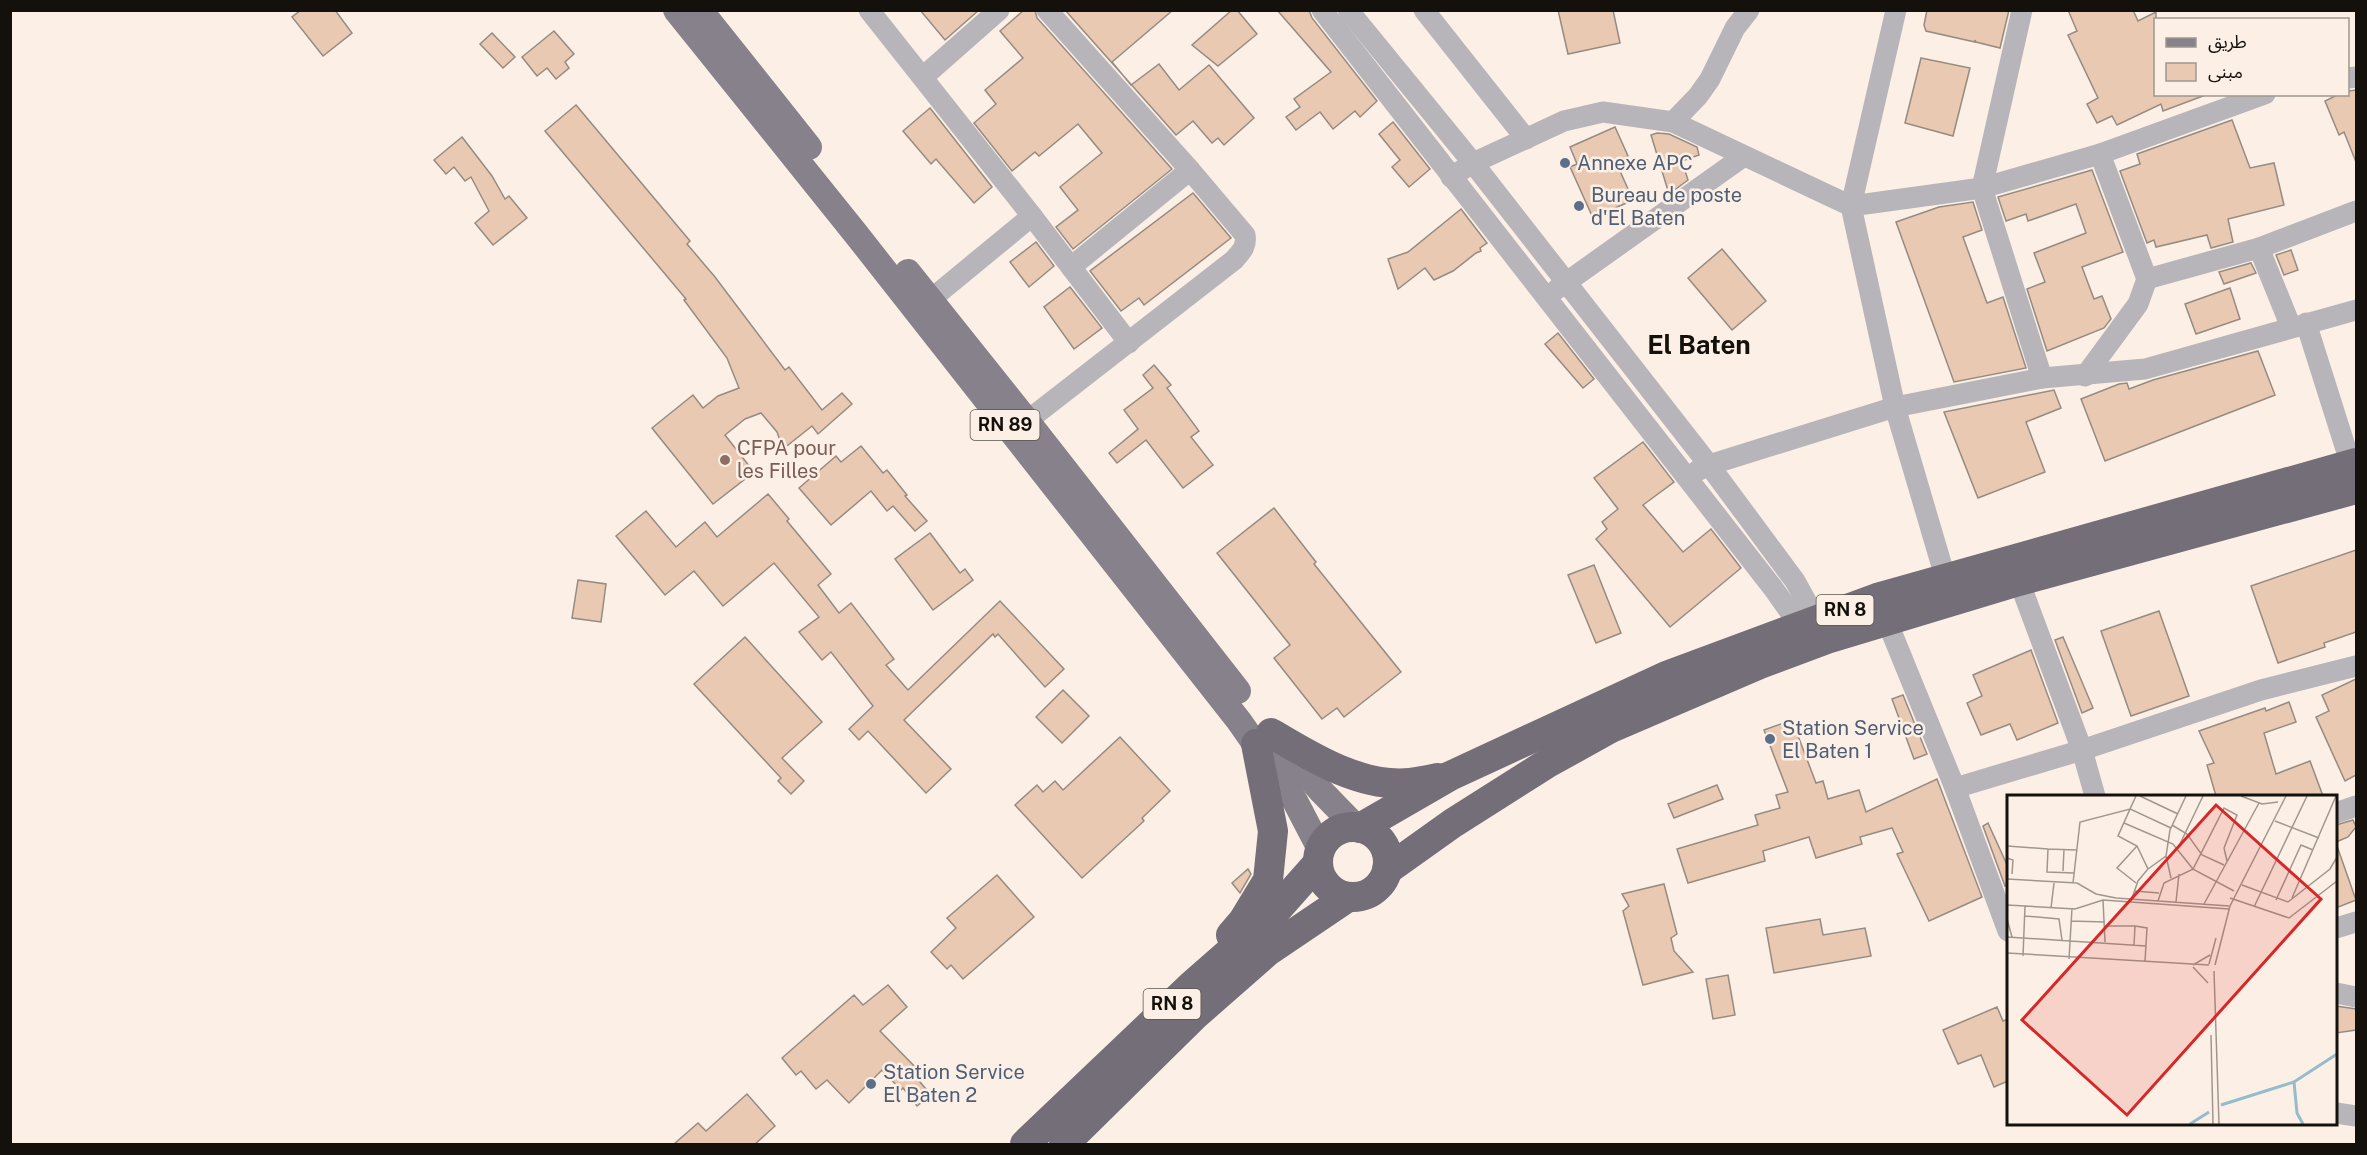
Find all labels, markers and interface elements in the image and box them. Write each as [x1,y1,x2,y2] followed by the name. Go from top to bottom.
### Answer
[2154,18,2349,96] legend
[2208,31,2247,53] text: طريق
[2208,61,2243,83] text: مبنى
[1577,151,1693,175] place label: Annexe APC
[1558,156,1572,170] marker: Annexe APC
[1591,183,1742,230] place label: Bureau de poste d'El Baten
[1572,199,1586,213] marker: Bureau de poste d'El Baten
[1647,329,1751,360] district label: El Baten
[970,410,1040,440] road number: RN 89
[737,436,836,483] place label: CFPA pour les Filles
[718,453,732,467] marker: CFPA pour les Filles
[1816,595,1874,625] road number: RN 8
[1782,716,1924,763] place label: Station Service El Baten 1
[1763,732,1777,746] marker: Station Service El Baten 1
[2007,795,2337,1125] inset map
[1144,989,1200,1019] road number: RN 8
[883,1060,1025,1107] place label: Station Service El Baten 2
[864,1077,878,1091] marker: Station Service El Baten 2

